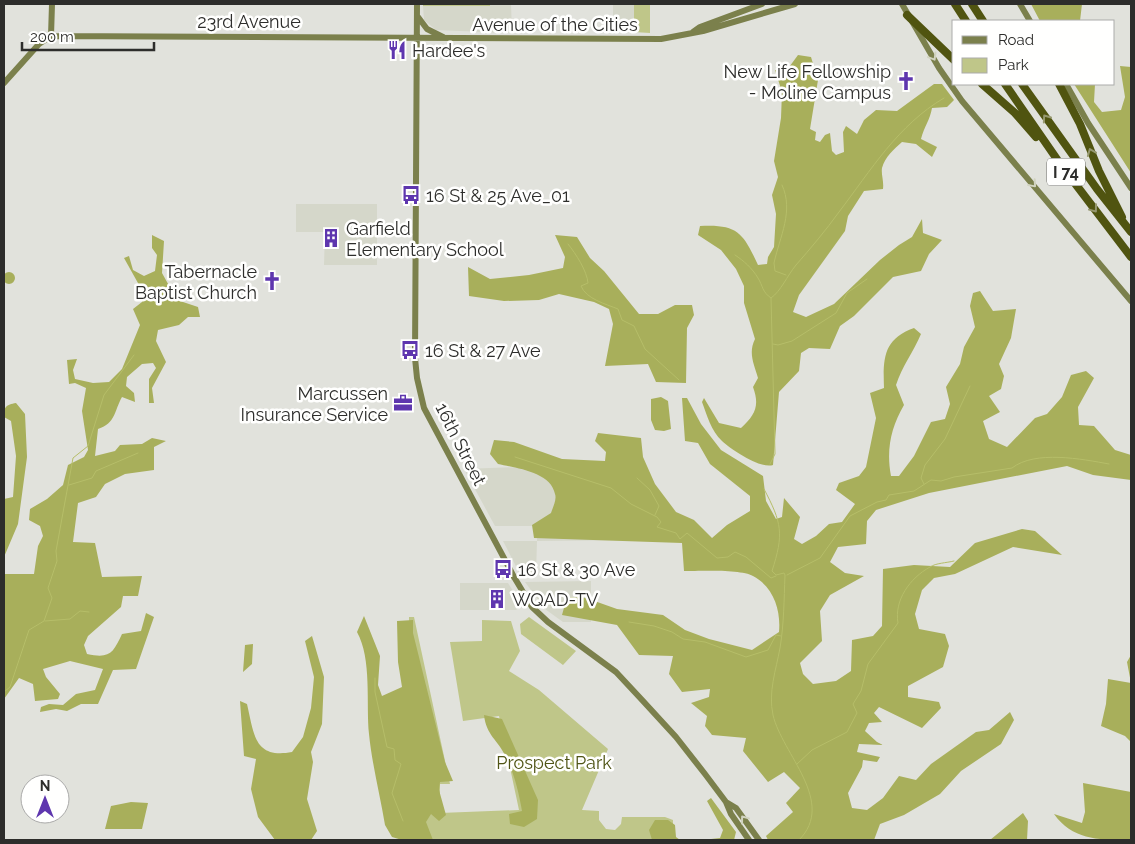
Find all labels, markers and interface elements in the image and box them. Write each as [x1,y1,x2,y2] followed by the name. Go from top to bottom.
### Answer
[197,11,301,32] street label: 23rd Avenue
[472,14,638,35] street label: Avenue of the Cities
[22,20,155,52] scale bar
[952,20,1115,85] legend
[30,28,74,46] text: 200 m
[998,31,1034,49] text: Road
[386,39,408,61] restaurant icon: Hardee's
[412,40,486,61] place label: Hardee's
[926,51,936,60] one-way arrow
[998,56,1029,74] text: Park
[724,61,891,103] place label: New Life Fellowship - Moline Campus
[895,70,917,92] church icon: New Life Fellowship - Moline Campus
[1043,115,1052,124] one-way arrow
[1087,148,1097,157] one-way arrow
[1047,158,1085,186] road number: I 74
[1027,179,1036,188] one-way arrow
[400,184,422,206] bus stop icon: 16 St & 25 Ave_01
[426,185,570,206] place label: 16 St & 25 Ave_01
[1089,203,1097,212] one-way arrow
[346,218,504,260] place label: Garfield Elementary School
[320,227,342,249] building icon: Garfield Elementary School
[135,261,257,303] place label: Tabernacle Baptist Church
[261,270,283,292] church icon: Tabernacle Baptist Church
[399,339,421,361] bus stop icon: 16 St & 27 Ave
[425,340,541,361] place label: 16 St & 27 Ave
[240,383,388,425] place label: Marcussen Insurance Service
[392,392,414,414] office icon: Marcussen Insurance Service
[431,399,491,489] street label: 16th Street
[492,558,514,580] bus stop icon: 16 St & 30 Ave
[518,559,636,580] place label: 16 St & 30 Ave
[486,588,508,610] building icon: WQAD-TV
[512,589,598,610] place label: WQAD-TV
[496,752,612,773] park label: Prospect Park
[20,774,70,824] north arrow
[40,778,50,794] text: N
[741,815,750,825] one-way arrow

